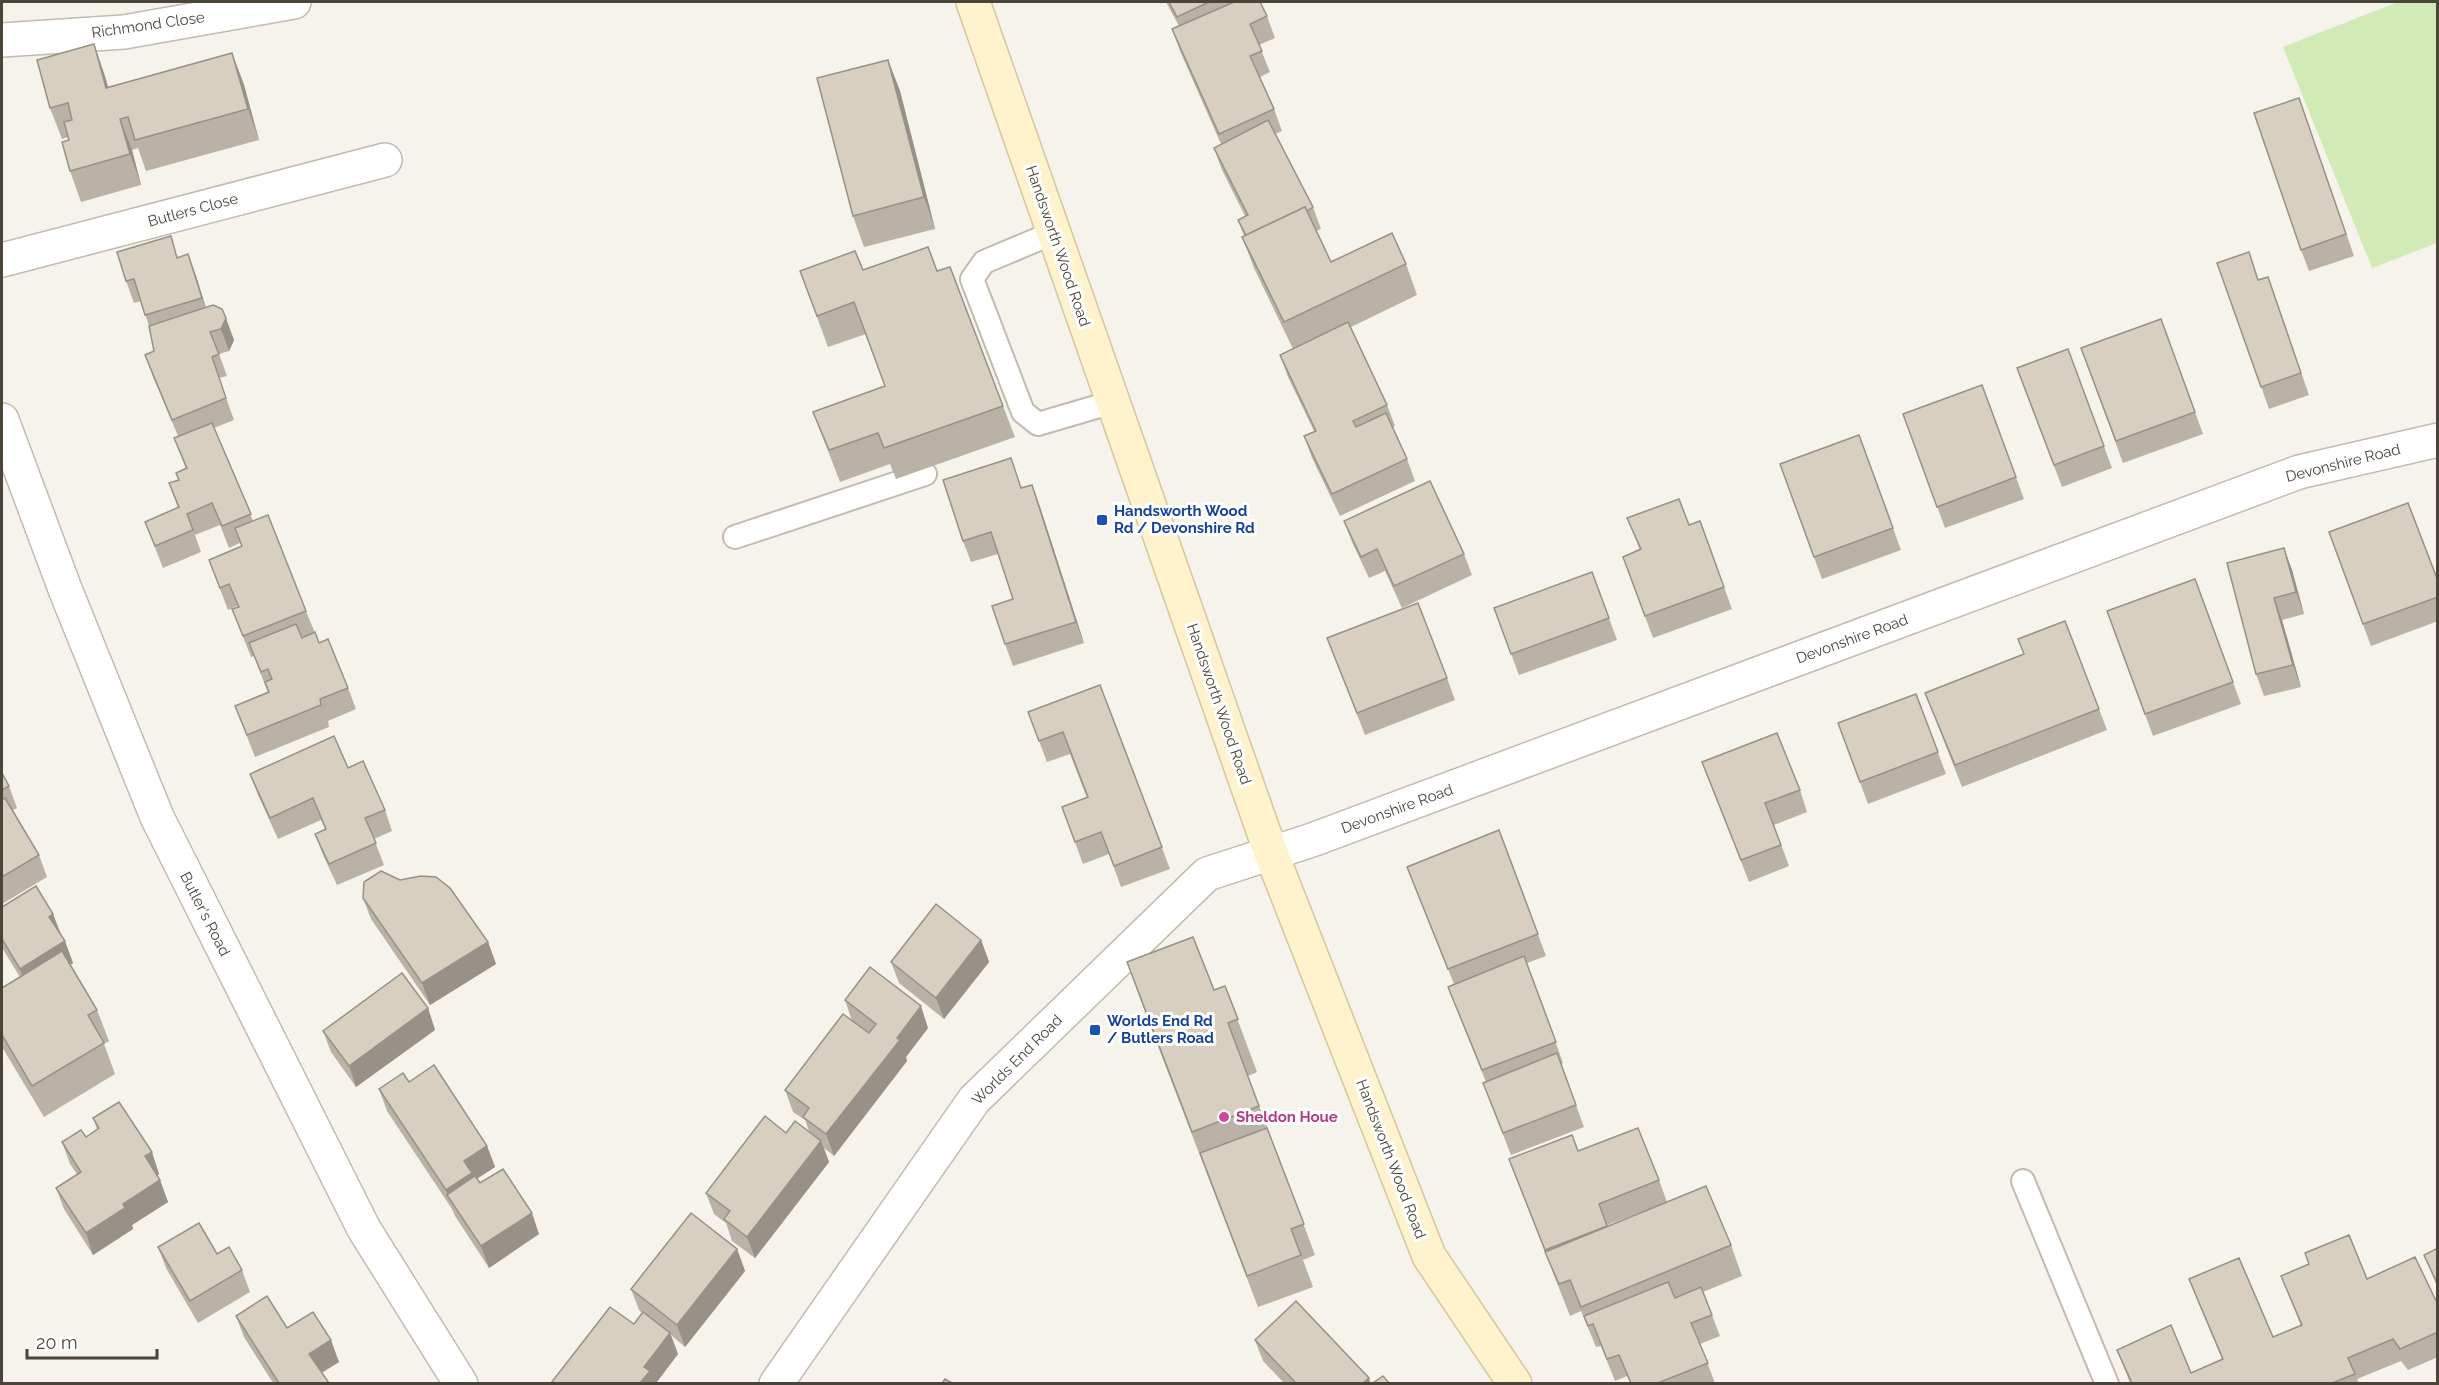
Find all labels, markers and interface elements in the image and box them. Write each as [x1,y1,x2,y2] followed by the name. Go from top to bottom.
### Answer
[90,8,206,42] street label: Richmond Close
[1022,163,1094,329] street label: Handsworth Wood Road
[146,189,240,231] street label: Butlers Close
[2284,440,2402,486] street label: Devonshire Road
[1114,502,1255,537] place label: Handsworth Wood Rd / Devonshire Rd
[1095,513,1109,527] marker: Handsworth Wood Rd / Devonshire Rd
[1794,610,1910,668] street label: Devonshire Road
[1183,621,1255,787] street label: Handsworth Wood Road
[1339,780,1455,838] street label: Devonshire Road
[176,869,234,959] street label: Butler's Road
[968,1011,1066,1109] street label: Worlds End Road
[1107,1012,1214,1047] place label: Worlds End Rd / Butlers Road
[1088,1023,1102,1037] marker: Worlds End Rd / Butlers Road
[1352,1077,1430,1241] street label: Handsworth Wood Road
[1236,1108,1338,1126] place label: Sheldon Houe
[1217,1110,1231,1124] marker: Sheldon Houe
[27,1322,158,1360] scale bar
[36,1332,78,1353] text: 20 m

